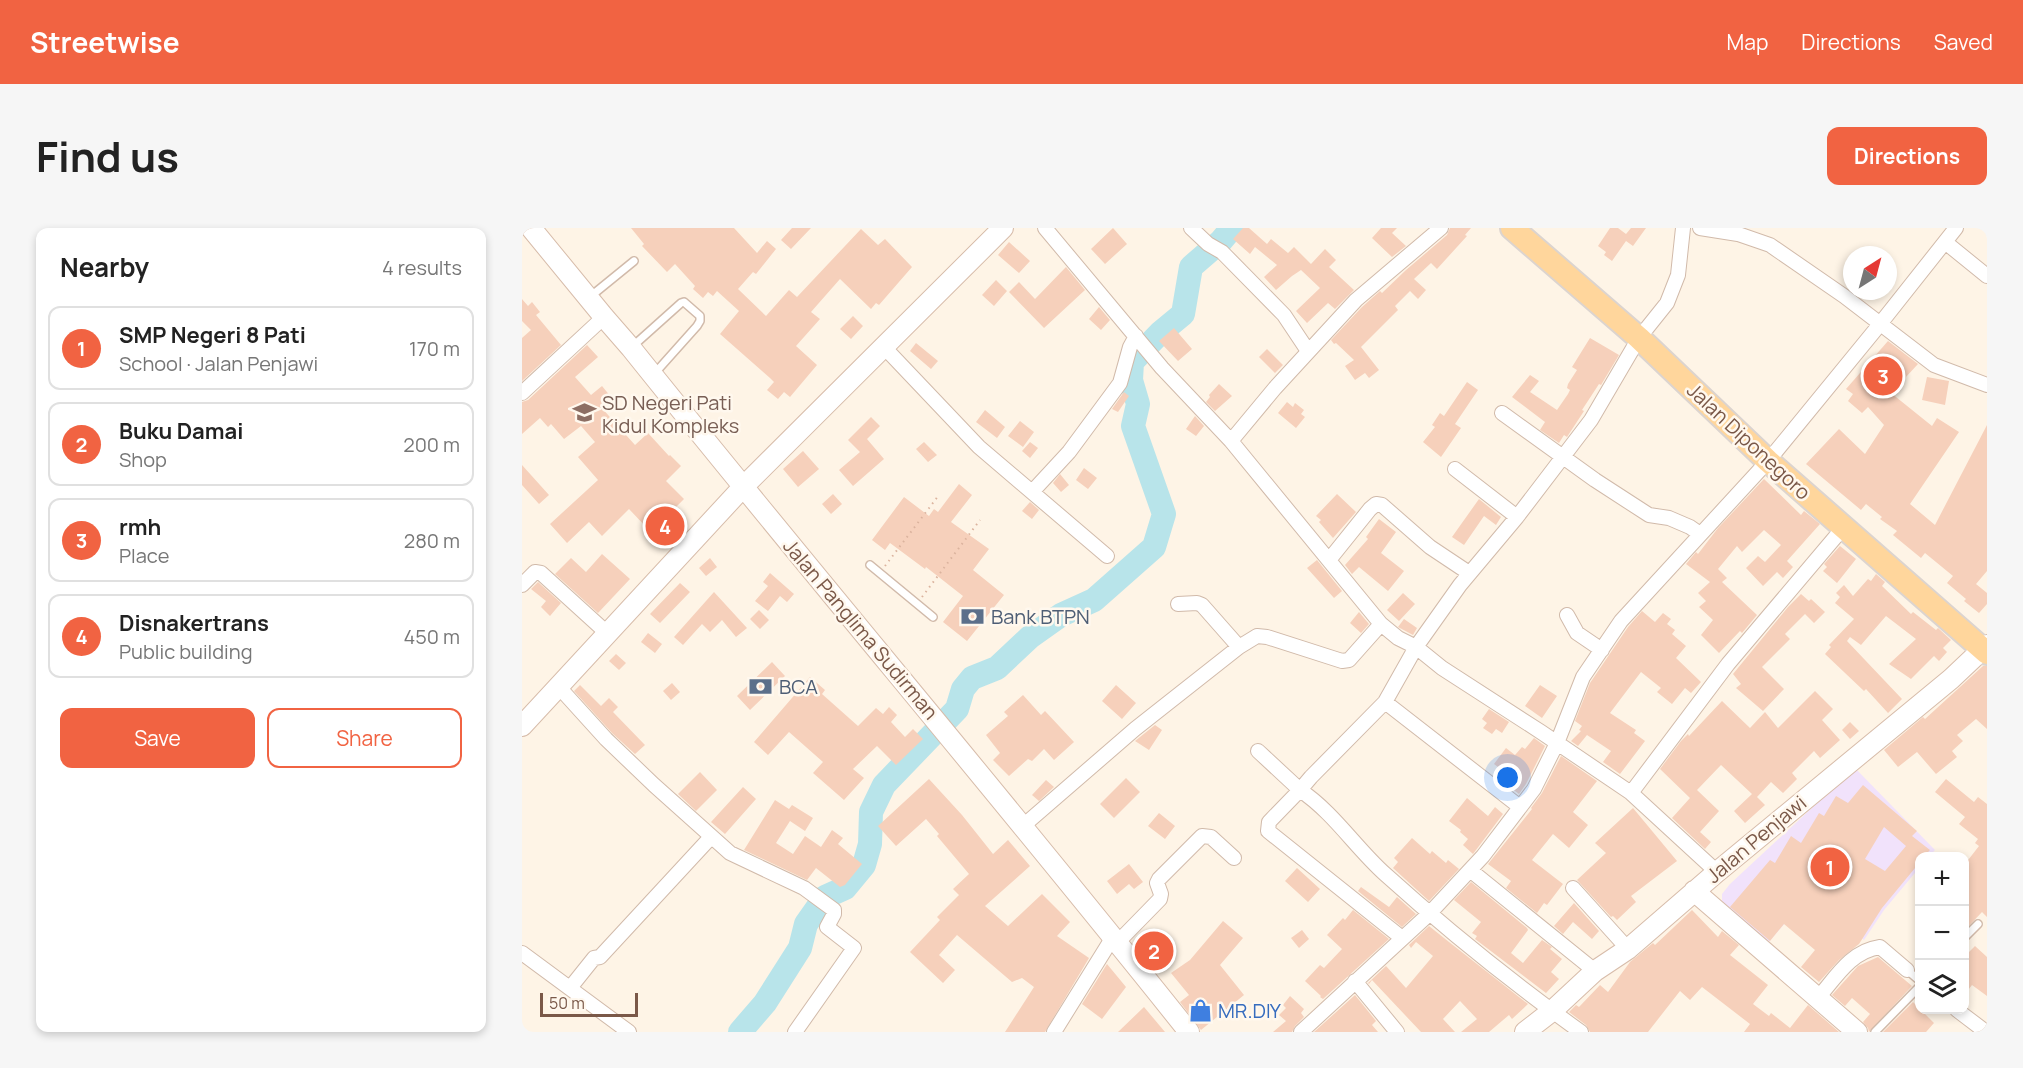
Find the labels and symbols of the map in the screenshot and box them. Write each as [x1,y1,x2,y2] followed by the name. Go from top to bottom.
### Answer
[1843,246,1897,300] north arrow
[1864,354,1902,398] pin: 3
[1681,377,1817,505] street label: Jalan Diponegoro
[602,389,739,439] place label: SD Negeri Pati Kidul Kompleks
[571,400,597,426] school or university icon: SD Negeri Pati Kidul Kompleks
[646,504,684,548] pin: 4
[777,533,945,725] street label: Jalan Panglima Sudirman
[960,603,986,629] bank icon: Bank BTPN
[991,603,1090,630] place label: Bank BTPN
[748,673,774,699] bank icon: BCA
[779,673,818,700] place label: BCA
[1493,763,1522,792] your location
[1700,789,1812,889] street label: Jalan Penjawi
[1810,844,1850,890] pin: 1
[1134,928,1174,974] pin: 2
[540,990,638,1018] scale bar
[1187,997,1213,1023] shop icon: MR.DIY
[1218,997,1282,1024] place label: MR.DIY

